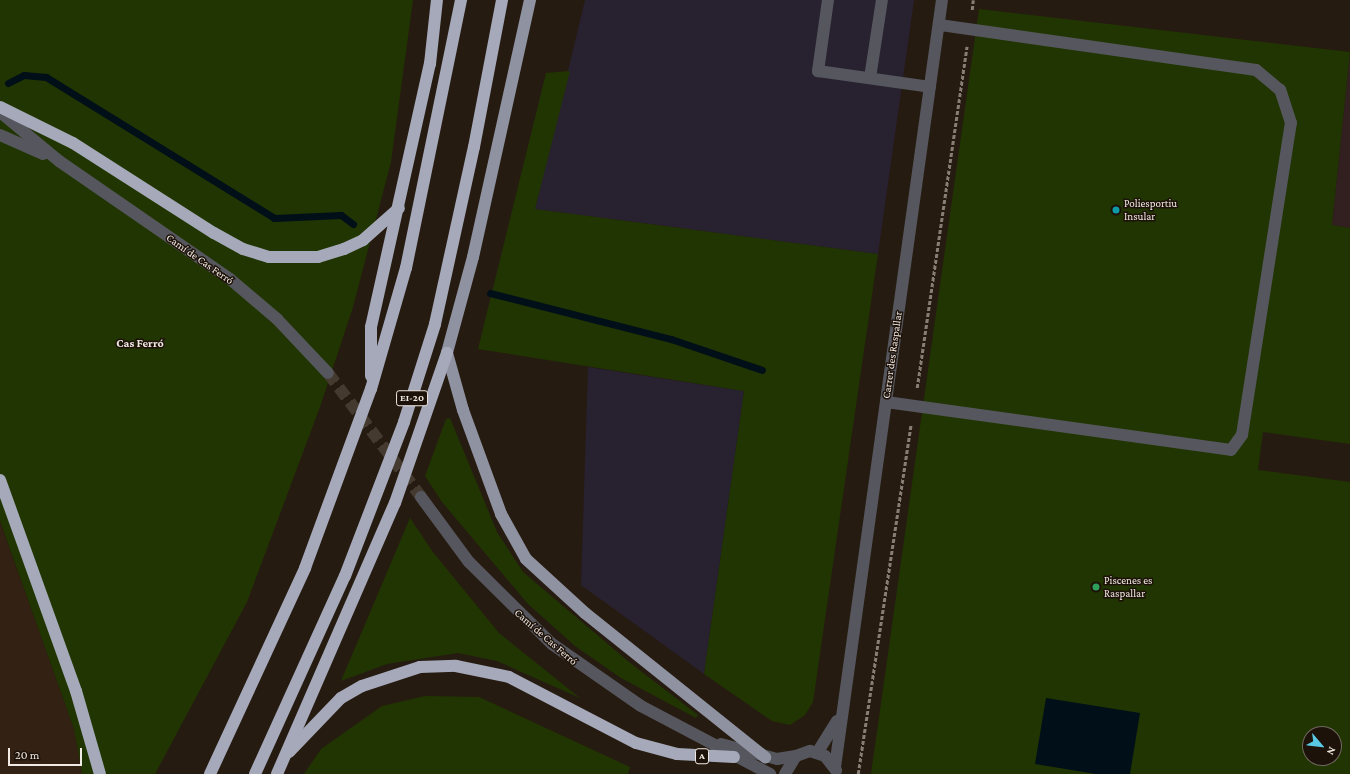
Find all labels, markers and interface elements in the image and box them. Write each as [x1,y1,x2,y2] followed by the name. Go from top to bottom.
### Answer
[1124,197,1177,223] place label: Poliesportiu Insular
[1111,205,1121,215] marker: Poliesportiu Insular
[164,231,236,287] street label: Camí de Cas Ferró
[879,311,905,399] street label: Carrer des Raspallar
[116,337,164,351] district label: Cas Ferró
[396,390,428,406] road number: EI-20
[1104,574,1152,600] place label: Piscenes es Raspallar
[1091,582,1101,592] marker: Piscenes es Raspallar
[512,606,580,668] street label: Camí de Cas Ferró
[1302,726,1342,766] north arrow
[10,740,84,766] scale bar
[1325,745,1339,757] text: N
[15,748,39,762] text: 20 m
[695,748,709,764] road number: A

